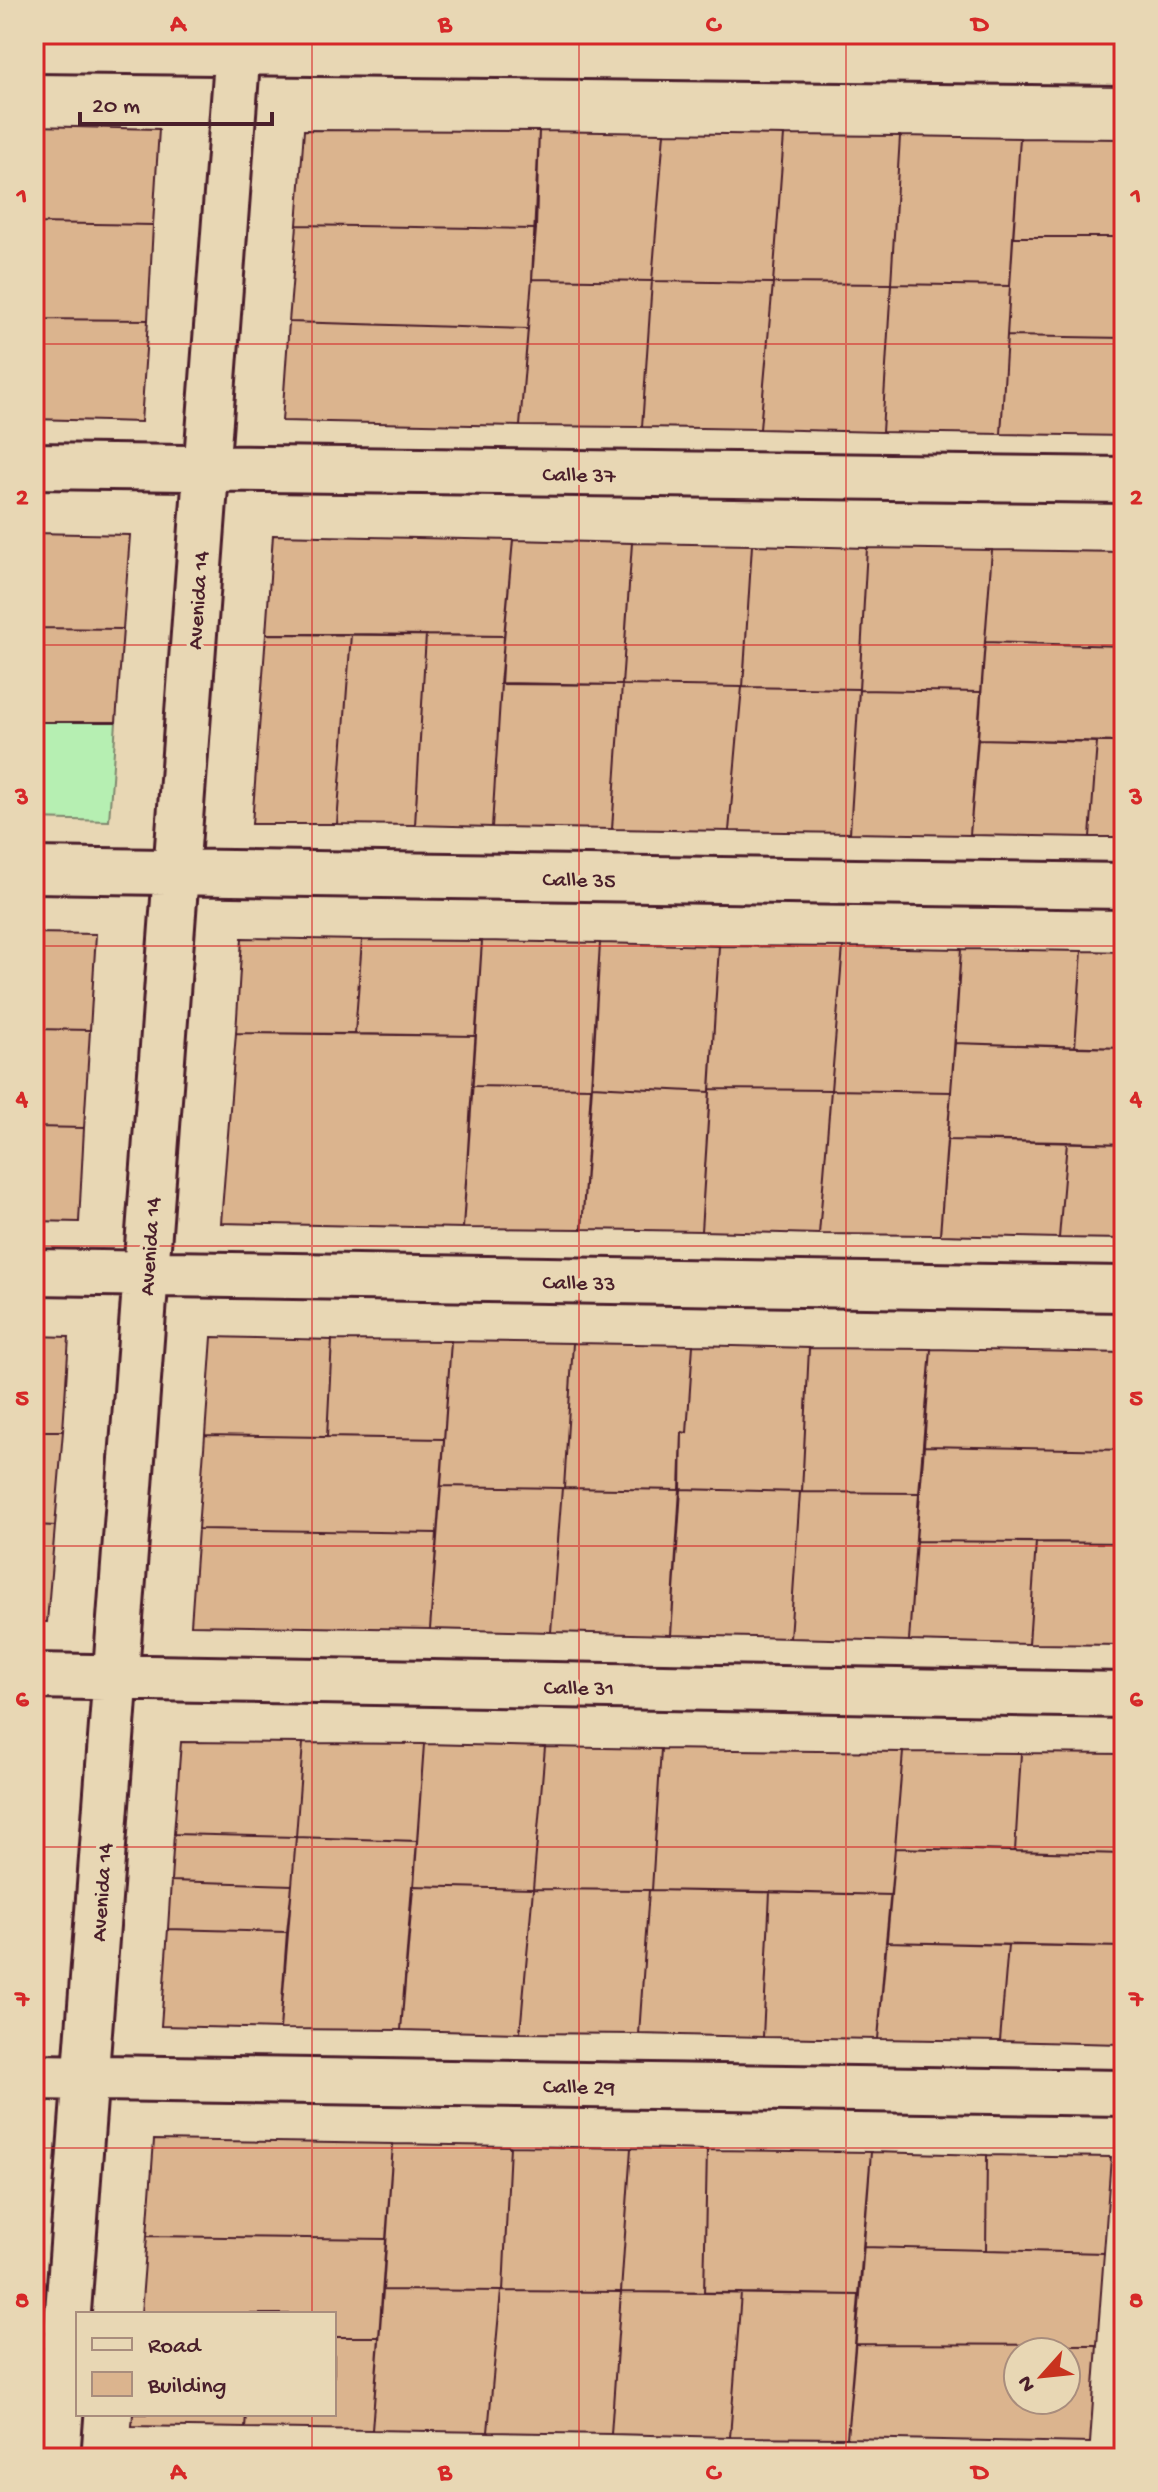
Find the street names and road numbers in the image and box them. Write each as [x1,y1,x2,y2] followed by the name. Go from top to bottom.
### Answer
[542,463,616,491] street label: Calle 37
[184,549,216,651] street label: Avenida 14
[542,868,616,896] street label: Calle 35
[136,1195,168,1297] street label: Avenida 14
[542,1271,616,1299] street label: Calle 33
[543,1676,615,1704] street label: Calle 31
[88,1841,120,1943] street label: Avenida 14
[543,2075,615,2103] street label: Calle 29

